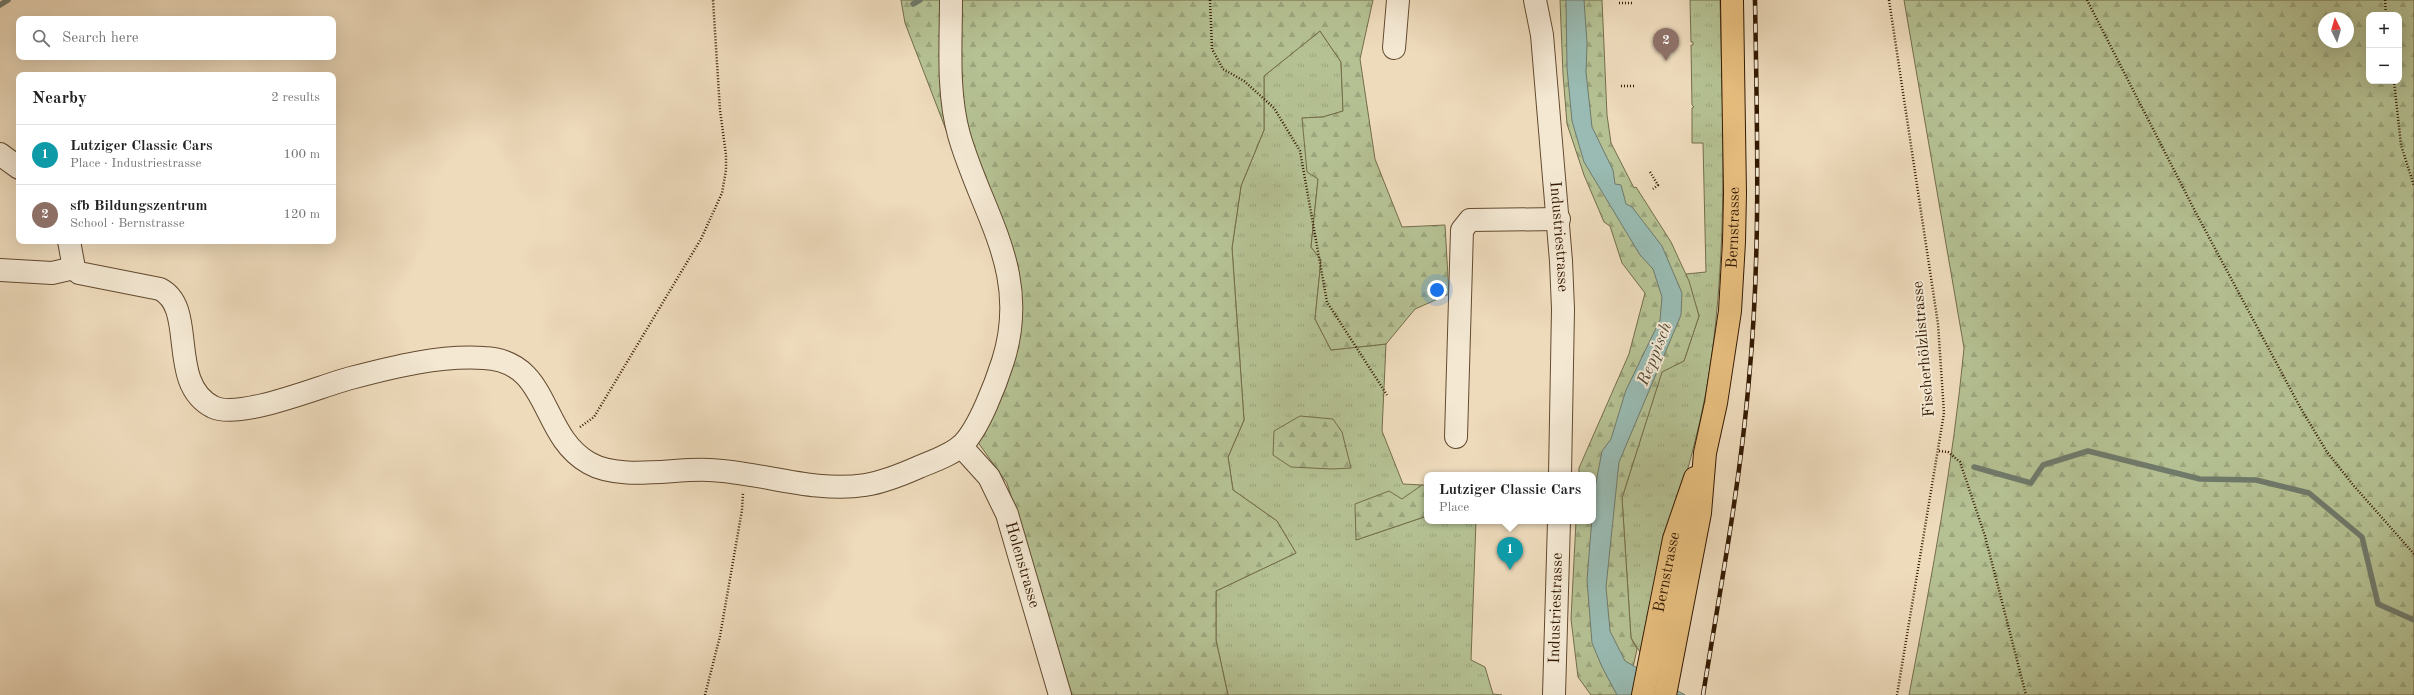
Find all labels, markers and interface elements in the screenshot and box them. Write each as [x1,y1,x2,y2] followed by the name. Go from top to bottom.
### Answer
[2318,12,2354,48] north arrow
[2366,12,2402,84] map controls
[2366,12,2402,48] button: +
[16,16,336,60] search box
[30,27,52,49] icon: search
[1653,28,1679,61] pin: 2
[62,31,139,46] text: Search here
[2366,48,2402,84] button: −
[32,90,87,107] text: Nearby
[271,91,320,104] text: 2 results
[70,139,212,154] text: Lutziger Classic Cars
[41,148,49,161] text: 1
[283,148,320,161] text: 100 m
[70,157,201,170] text: Place · Industriestrasse
[1546,181,1570,292] street label: Industriestrasse
[1724,187,1743,269] street label: Bernstrasse
[70,199,208,214] text: sfb Bildungszentrum
[41,208,49,221] text: 2
[283,208,320,221] text: 120 m
[70,217,185,230] text: School · Bernstrasse
[1427,280,1447,300] your location
[1910,280,1938,418] street label: Fischerhölzlistrasse
[1634,320,1675,389] water label: Reppisch
[1424,472,1596,524] popup
[1439,483,1581,498] text: Lutziger Classic Cars
[1439,501,1469,514] text: Place
[1002,520,1042,610] street label: Holenstrasse
[1652,530,1684,614] street label: Bernstrasse
[1497,537,1523,570] pin: 1
[1547,552,1566,664] street label: Industriestrasse

